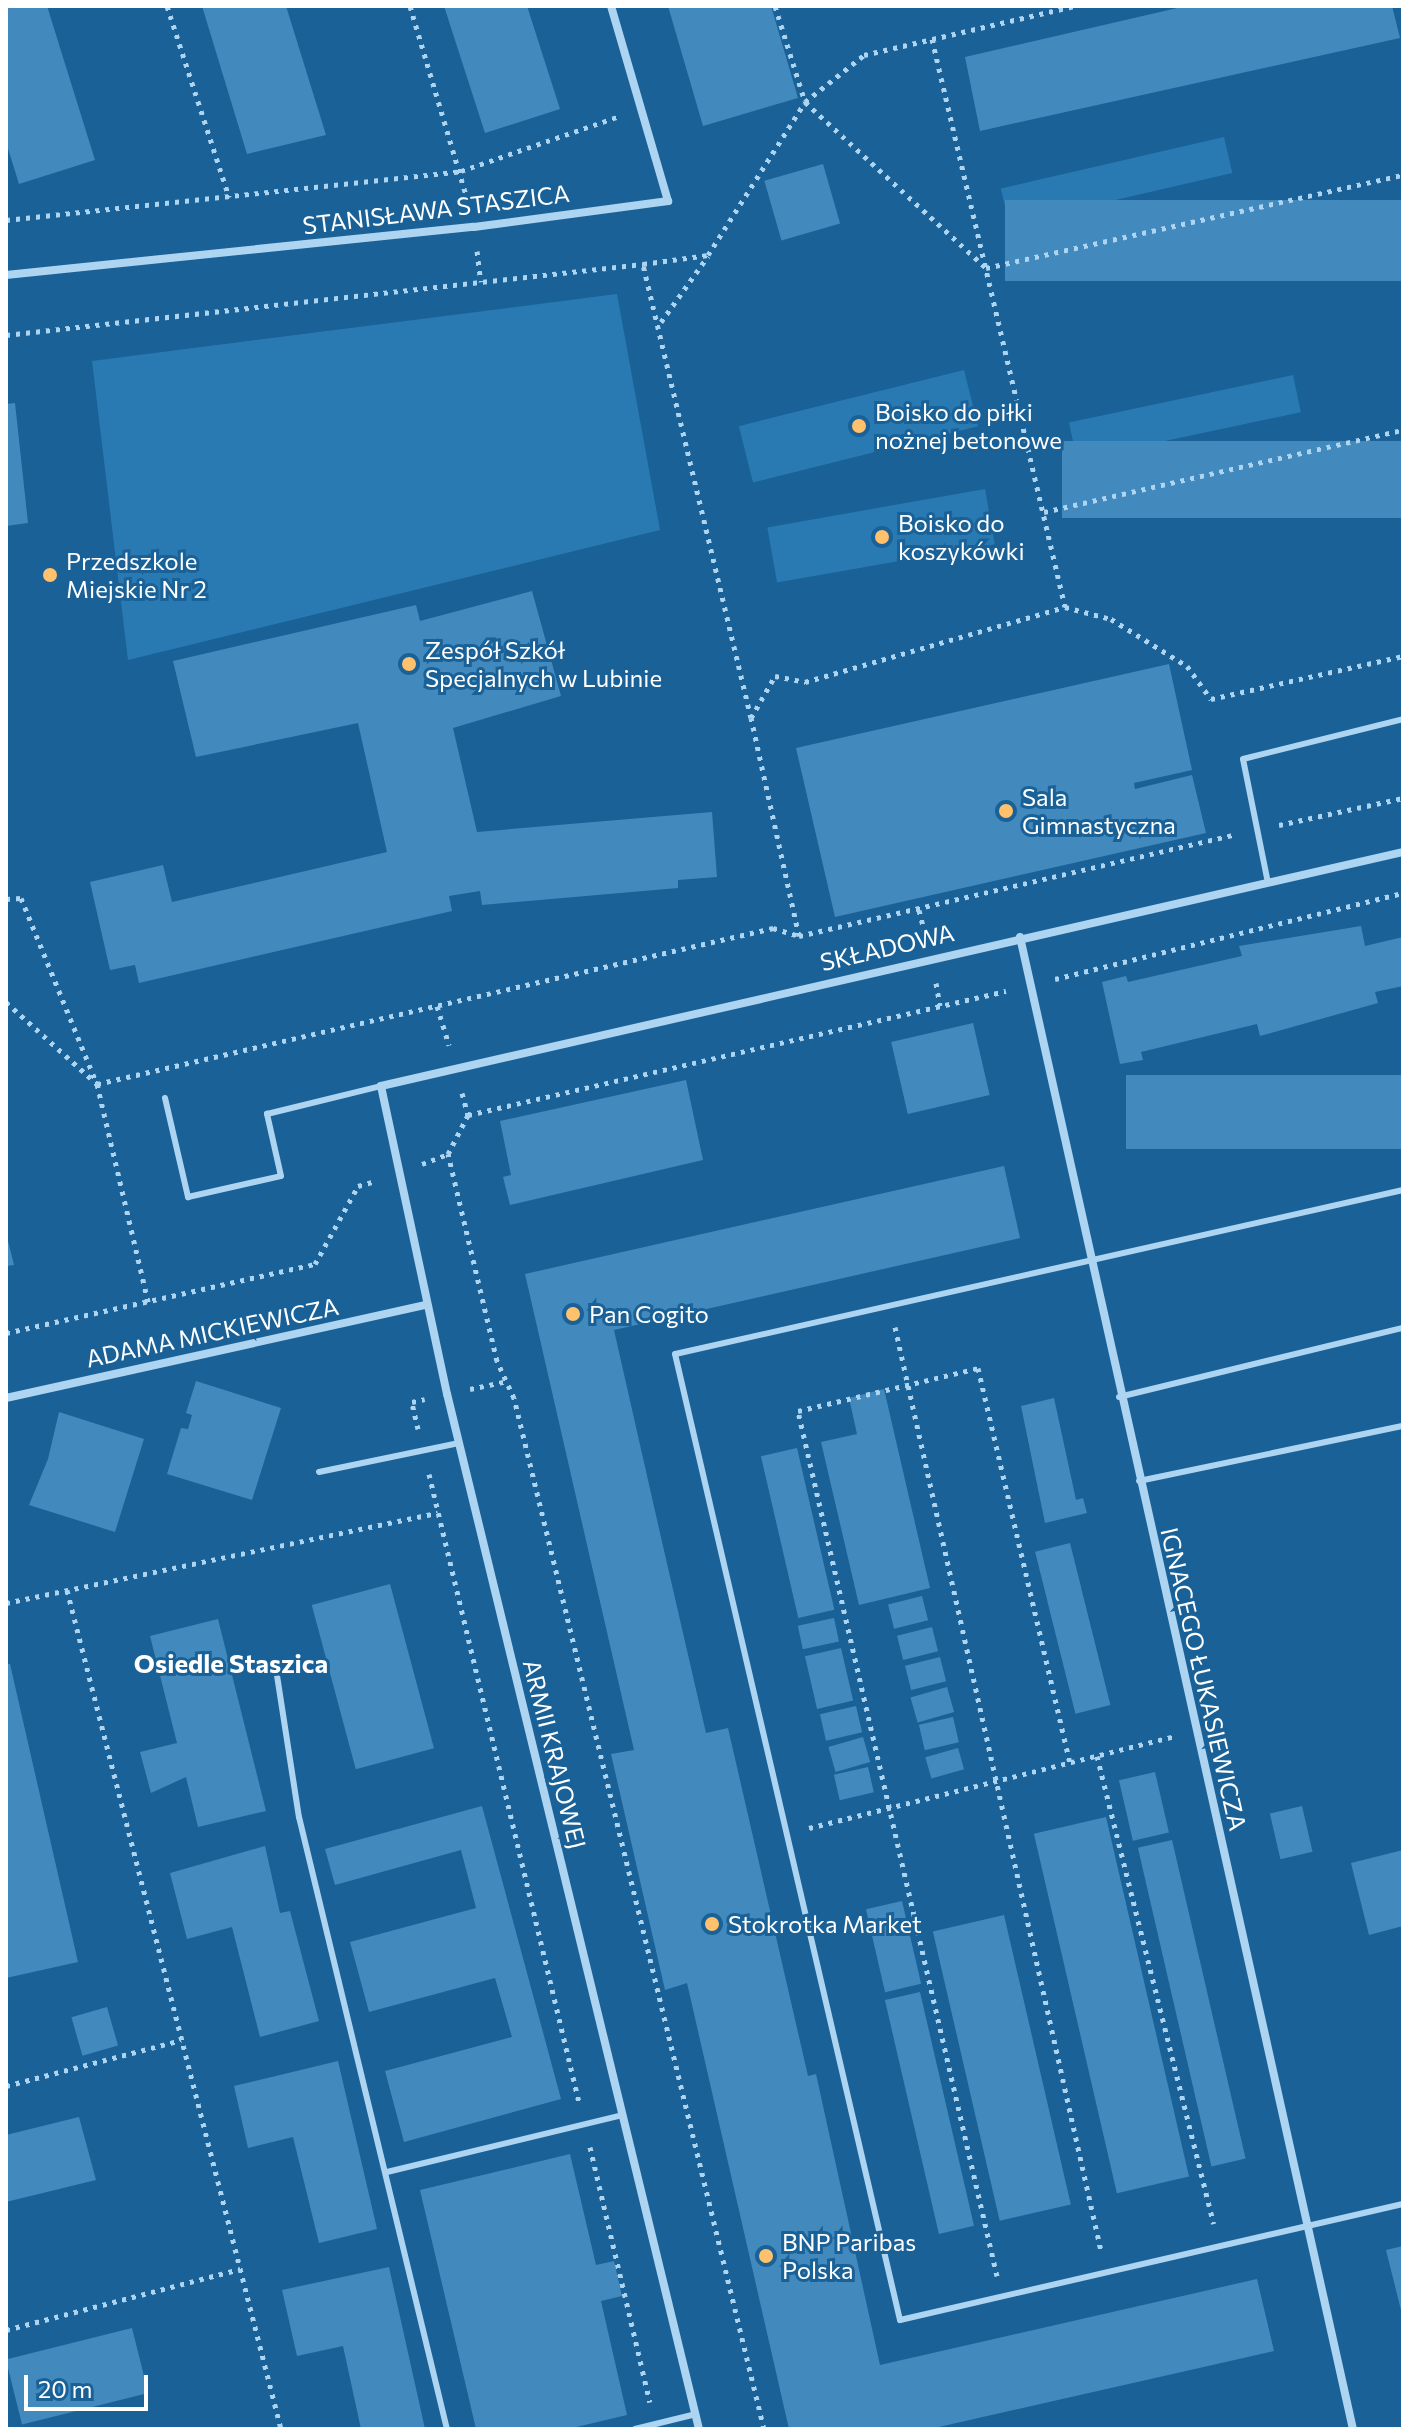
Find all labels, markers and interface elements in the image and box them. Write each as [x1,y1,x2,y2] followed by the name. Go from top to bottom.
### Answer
[301,178,571,240] street label: STANISŁAWA STASZICA
[875,398,1062,454] place label: Boisko do piłki nożnej betonowe
[850,417,868,435] marker: Boisko do piłki nożnej betonowe
[898,509,1025,565] place label: Boisko do koszykówki
[873,528,891,546] marker: Boisko do koszykówki
[66,547,207,603] place label: Przedszkole Miejskie Nr 2
[41,566,59,584] marker: Przedszkole Miejskie Nr 2
[425,636,662,692] place label: Zespół Szkół Specjalnych w Lubinie
[400,655,418,673] marker: Zespół Szkół Specjalnych w Lubinie
[1022,783,1176,839] place label: Sala Gimnastyczna
[997,802,1015,820] marker: Sala Gimnastyczna
[817,918,957,976] street label: SKŁADOWA
[83,1291,341,1373] street label: ADAMA MICKIEWICZA
[589,1300,709,1328] place label: Pan Cogito
[564,1305,582,1323] marker: Pan Cogito
[1155,1525,1253,1833] street label: IGNACEGO ŁUKASIEWICZA
[134,1647,328,1679] district label: Osiedle Staszica
[518,1656,592,1852] street label: ARMII KRAJOWEJ
[728,1910,922,1938] place label: Stokrotka Market
[703,1915,721,1933] marker: Stokrotka Market
[782,2228,916,2284] place label: BNP Paribas Polska
[757,2247,775,2265] marker: BNP Paribas Polska
[28,2359,152,2409] scale bar
[38,2374,92,2403] text: 20 m

